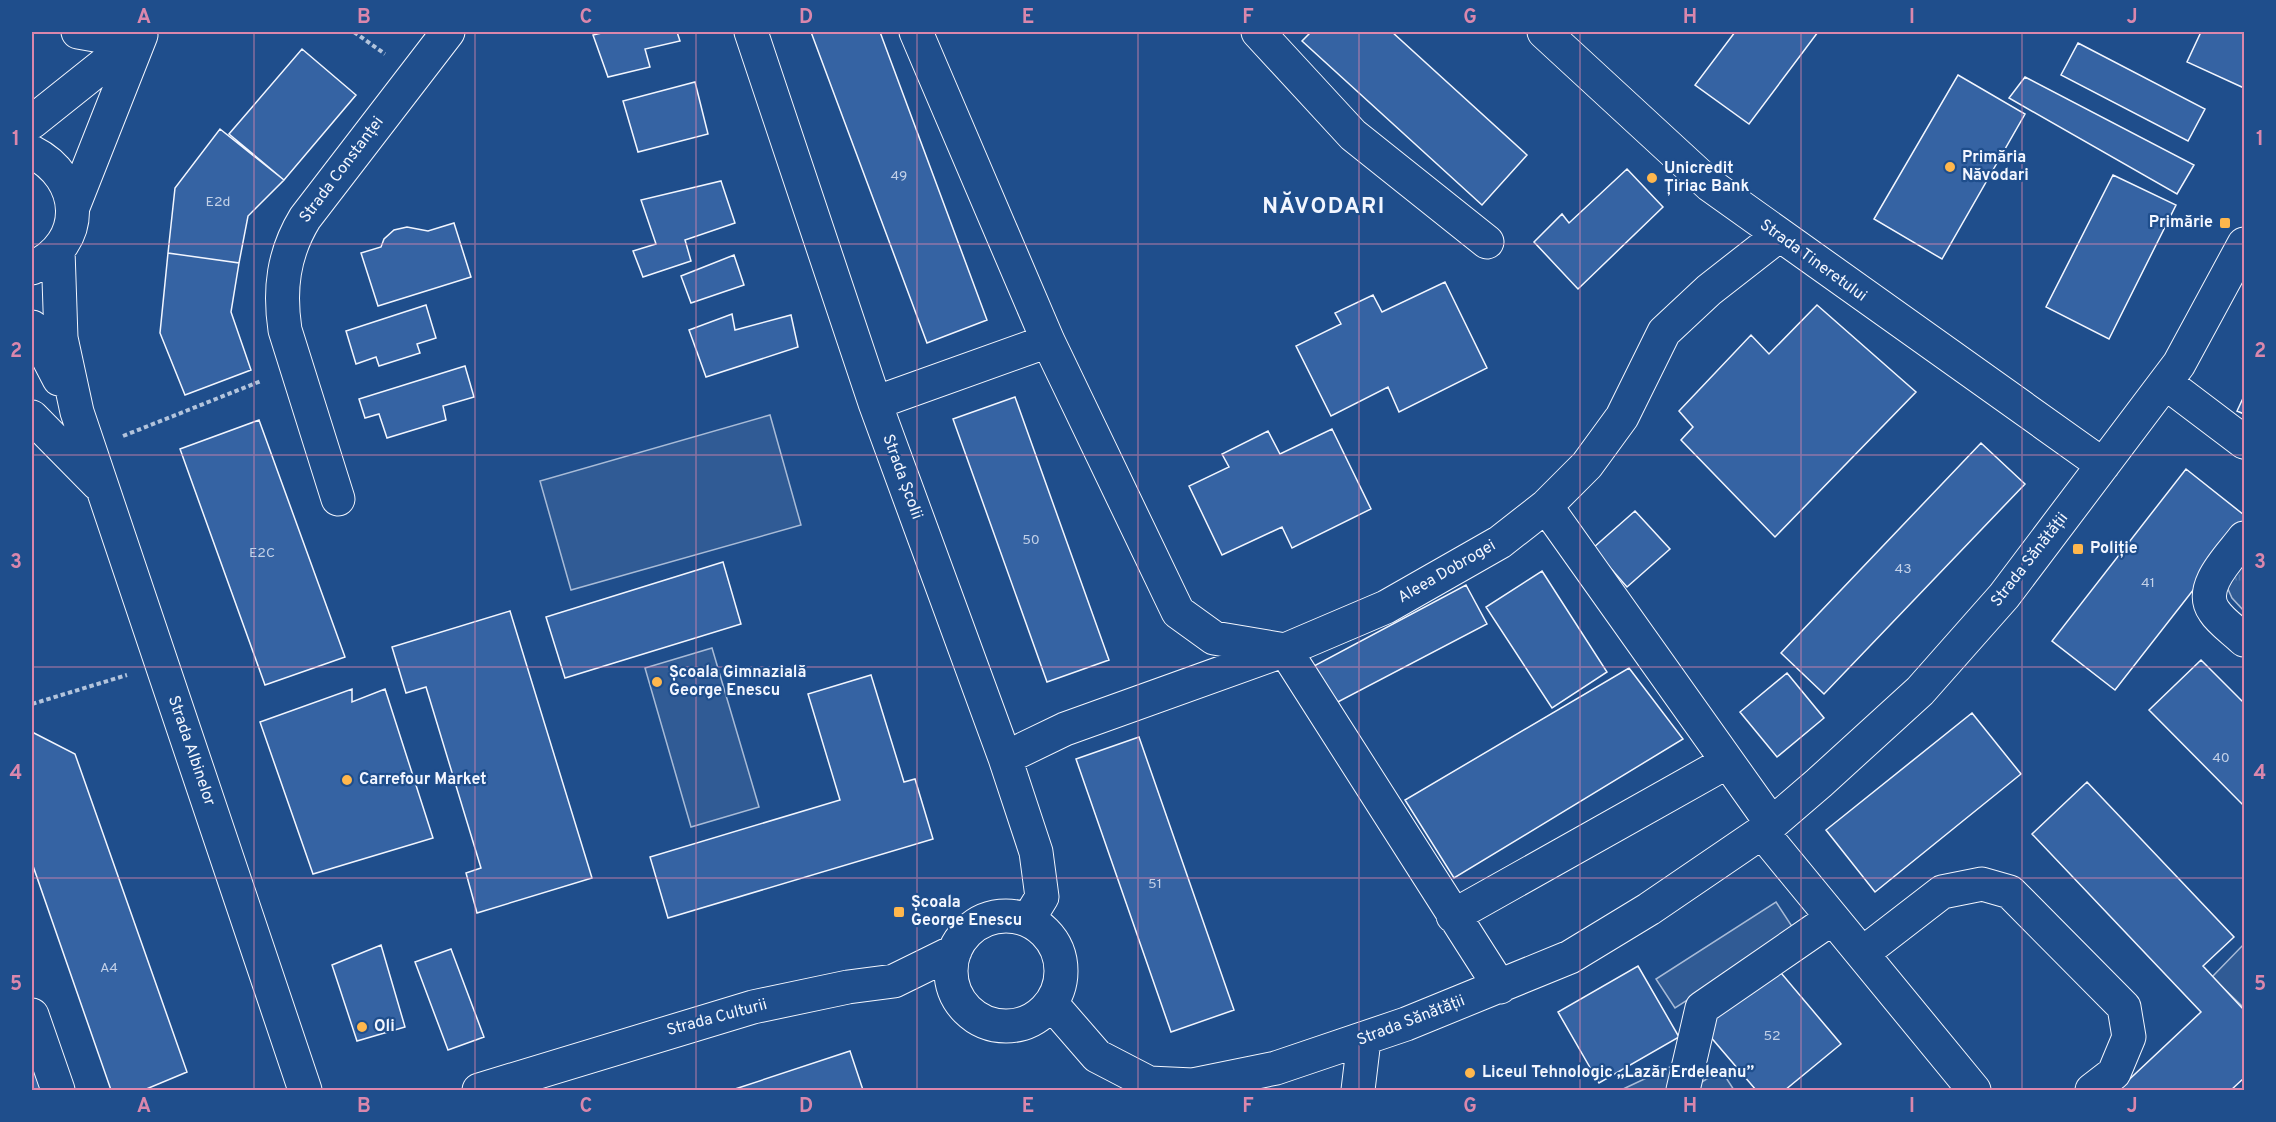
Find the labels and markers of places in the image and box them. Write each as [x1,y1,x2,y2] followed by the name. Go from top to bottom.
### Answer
[1962,148,2029,186] place label: Primăria Năvodari
[1664,159,1750,197] place label: Unicredit Țiriac Bank
[1943,160,1957,174] marker: Primăria Năvodari
[1645,171,1659,185] marker: Unicredit Țiriac Bank
[2149,213,2213,233] place label: Primărie
[2218,216,2232,230] marker: Primărie
[2090,539,2138,559] place label: Poliție
[2071,542,2085,556] marker: Poliție
[669,663,806,701] place label: Școala Gimnazială George Enescu
[650,675,664,689] marker: Școala Gimnazială George Enescu
[359,770,487,790] place label: Carrefour Market
[340,773,354,787] marker: Carrefour Market
[911,893,1022,931] place label: Școala George Enescu
[892,905,906,919] marker: Școala George Enescu
[374,1017,395,1037] place label: Oli
[355,1020,369,1034] marker: Oli
[1482,1063,1754,1083] place label: Liceul Tehnologic „Lazăr Erdeleanu”
[1463,1066,1477,1080] marker: Liceul Tehnologic „Lazăr Erdeleanu”

